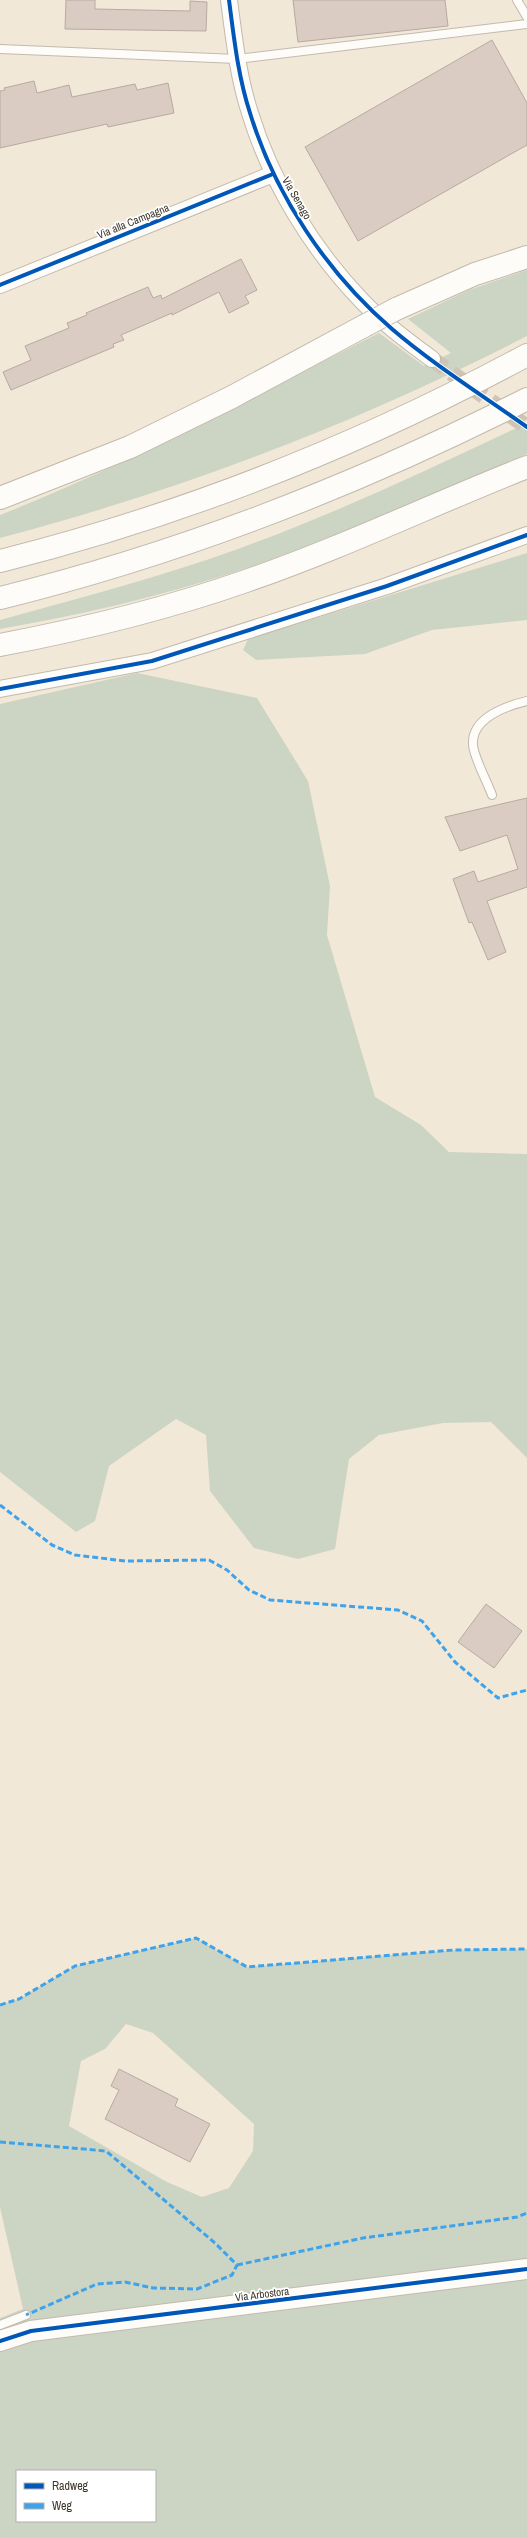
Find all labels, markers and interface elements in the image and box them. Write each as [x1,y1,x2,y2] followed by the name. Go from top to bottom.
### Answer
[279,174,315,222] street label: Via Senago
[95,200,171,242] street label: Via alla Campagna
[234,2284,290,2304] street label: Via Arbostora
[16,2470,156,2522] legend
[52,2478,89,2494] text: Radweg
[52,2498,73,2514] text: Weg

